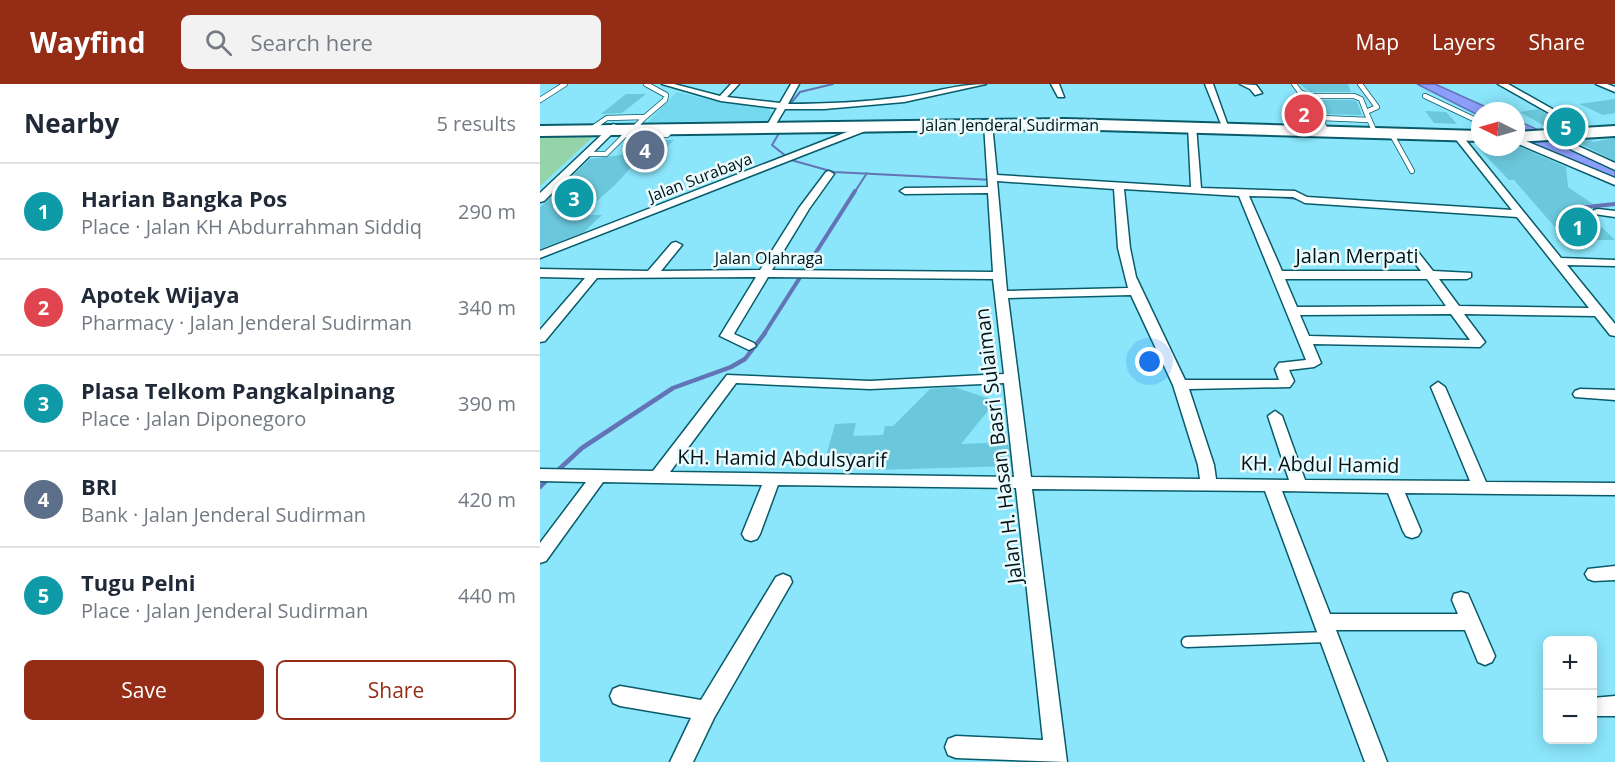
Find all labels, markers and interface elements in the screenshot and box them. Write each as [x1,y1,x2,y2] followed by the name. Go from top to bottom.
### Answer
[181,15,601,69] search box
[30,23,145,61] text: Wayfind
[202,26,235,59] icon: search
[250,27,373,57] text: Search here
[1356,28,1399,56] text: Map
[1432,28,1496,56] text: Layers
[1529,28,1585,56] text: Share
[1284,92,1323,136] pin: 2
[1471,102,1525,156] north arrow
[1546,104,1586,150] pin: 5
[24,105,119,141] text: Nearby
[436,110,516,137] text: 5 results
[919,114,1099,136] street label: Jalan Jenderal Sudirman
[626,128,664,172] pin: 4
[643,147,755,208] street label: Jalan Surabaya
[555,176,594,220] pin: 3
[81,183,287,213] text: Harian Bangka Pos
[38,198,49,225] text: 1
[458,198,516,225] text: 290 m
[1558,204,1598,250] pin: 1
[81,213,422,240] text: Place · Jalan KH Abdurrahman Siddiq
[1293,242,1419,269] street label: Jalan Merpati
[713,247,823,269] street label: Jalan Olahraga
[81,279,239,309] text: Apotek Wijaya
[38,294,49,321] text: 2
[458,294,516,321] text: 340 m
[968,307,1029,587] street label: Jalan H. Hasan Basri Sulaiman
[81,309,412,336] text: Pharmacy · Jalan Jenderal Sudirman
[1135,347,1164,376] your location
[81,375,395,405] text: Plasa Telkom Pangkalpinang
[38,390,49,417] text: 3
[458,390,516,417] text: 390 m
[81,405,306,432] text: Place · Jalan Diponegoro
[677,443,888,473] street label: KH. Hamid Abdulsyarif
[1240,449,1400,479] street label: KH. Abdul Hamid
[81,471,118,501] text: BRI
[38,486,49,513] text: 4
[458,486,516,513] text: 420 m
[81,501,366,528] text: Bank · Jalan Jenderal Sudirman
[81,567,196,597] text: Tugu Pelni
[38,582,49,609] text: 5
[458,582,516,609] text: 440 m
[81,597,368,624] text: Place · Jalan Jenderal Sudirman
[1543,636,1597,744] map controls
[1543,636,1597,690] button: +
[24,660,264,720] button: Save
[276,660,516,720] button: Share
[1543,690,1597,744] button: −

